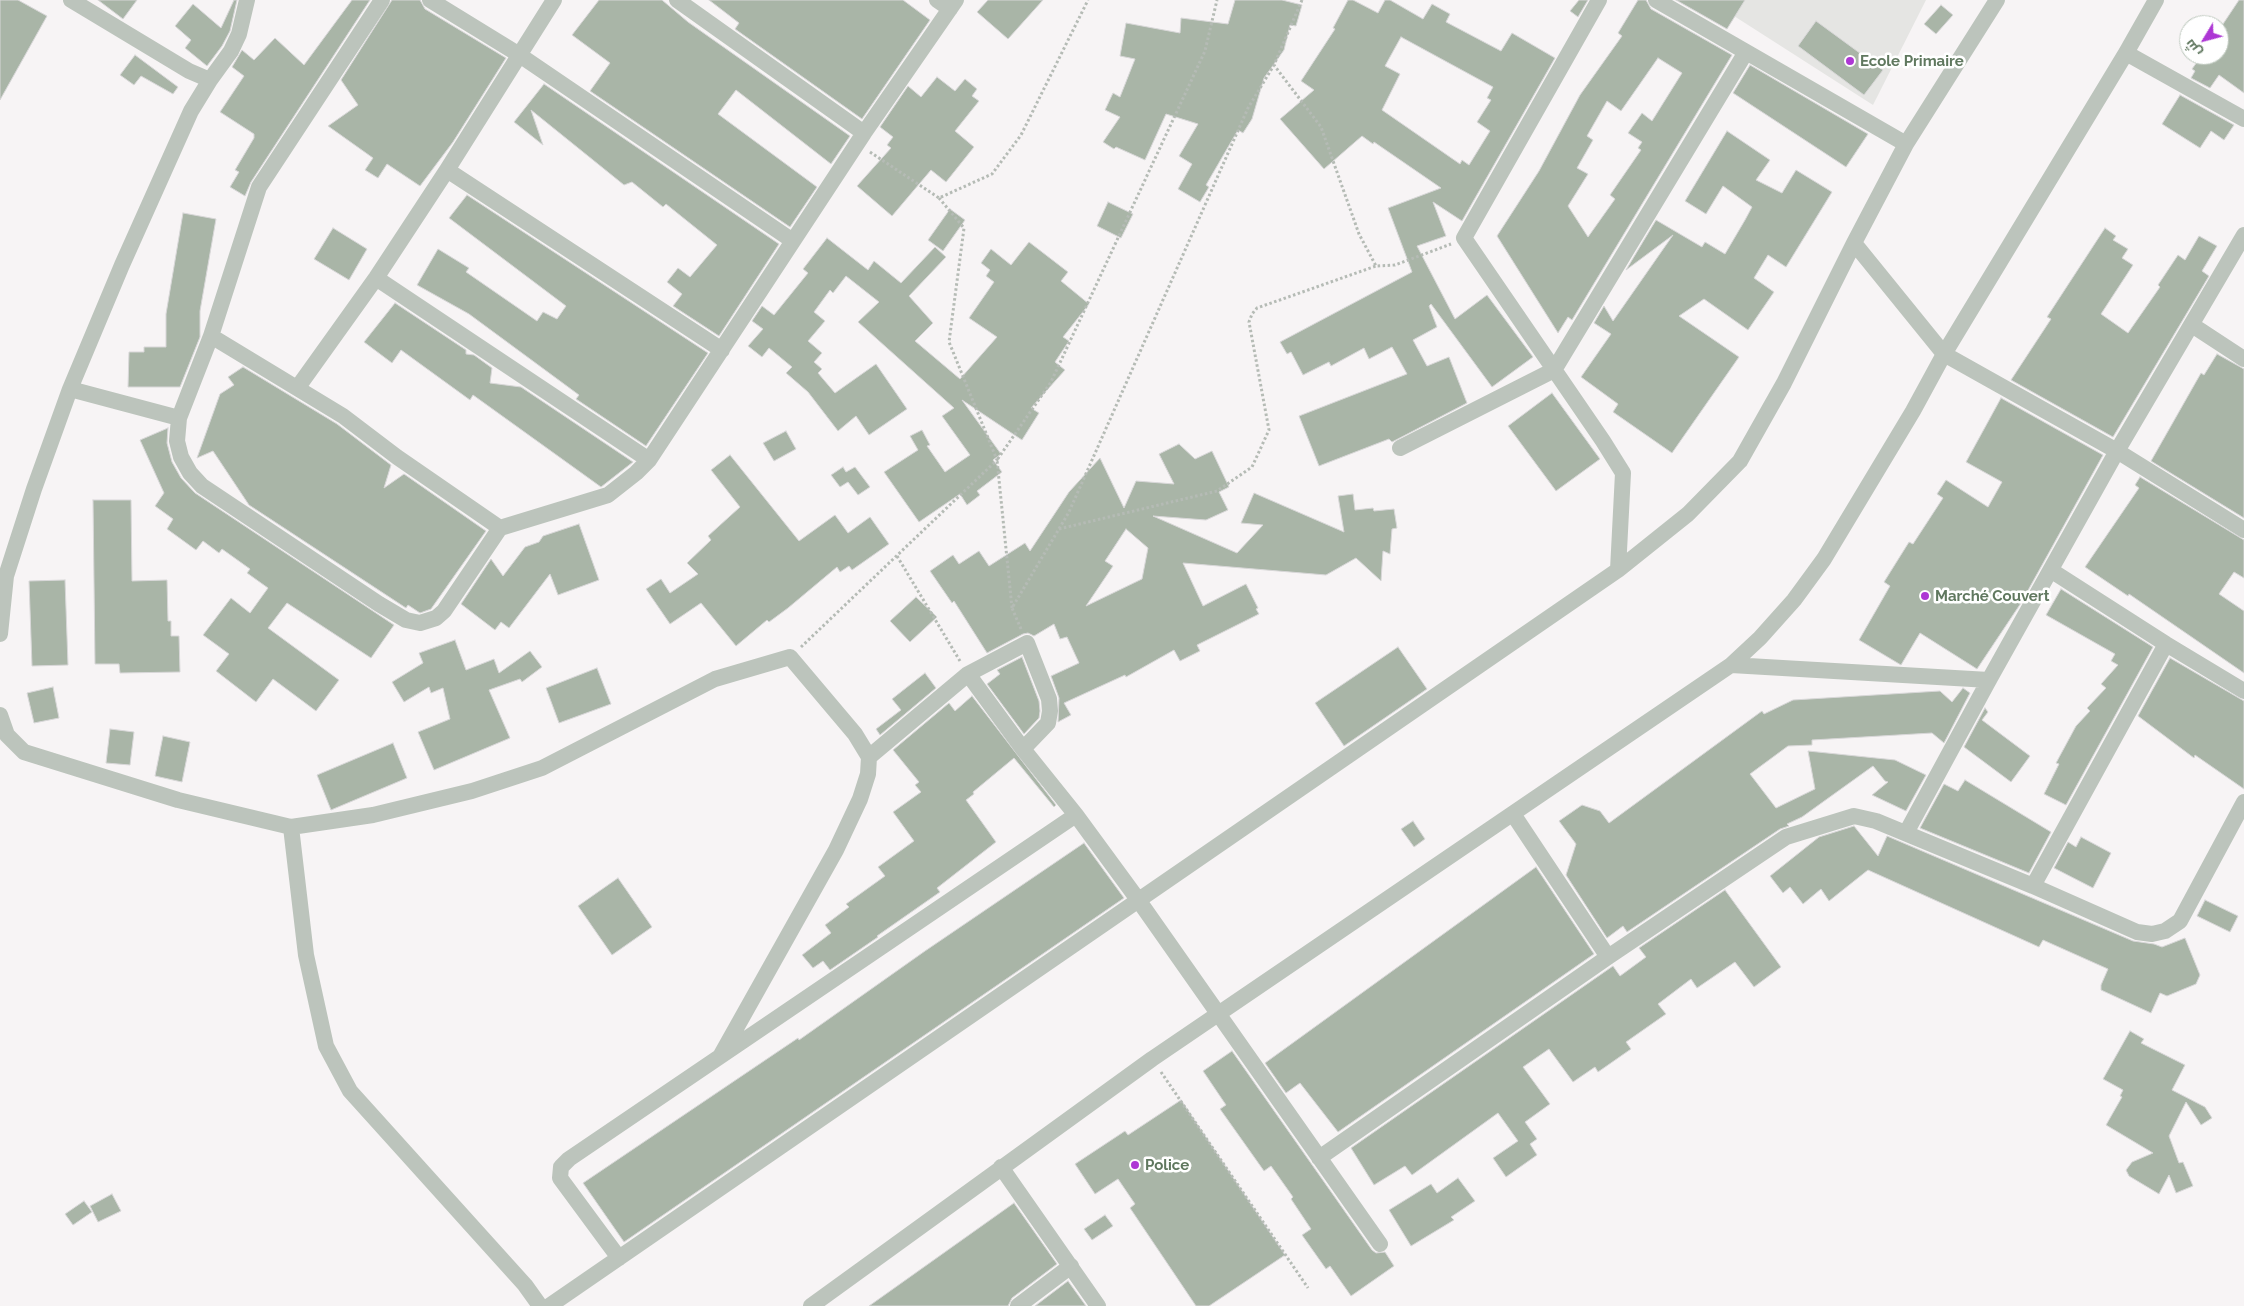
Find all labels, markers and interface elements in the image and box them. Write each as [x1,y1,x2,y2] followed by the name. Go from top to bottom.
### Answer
[2179,15,2229,65] north arrow
[2181,36,2205,60] text: ش
[1860,52,1964,70] place label: Ecole Primaire
[1844,55,1856,67] marker: Ecole Primaire
[1935,587,2049,605] place label: Marché Couvert
[1919,590,1931,602] marker: Marché Couvert
[1145,1156,1189,1174] place label: Police
[1129,1159,1141,1171] marker: Police

